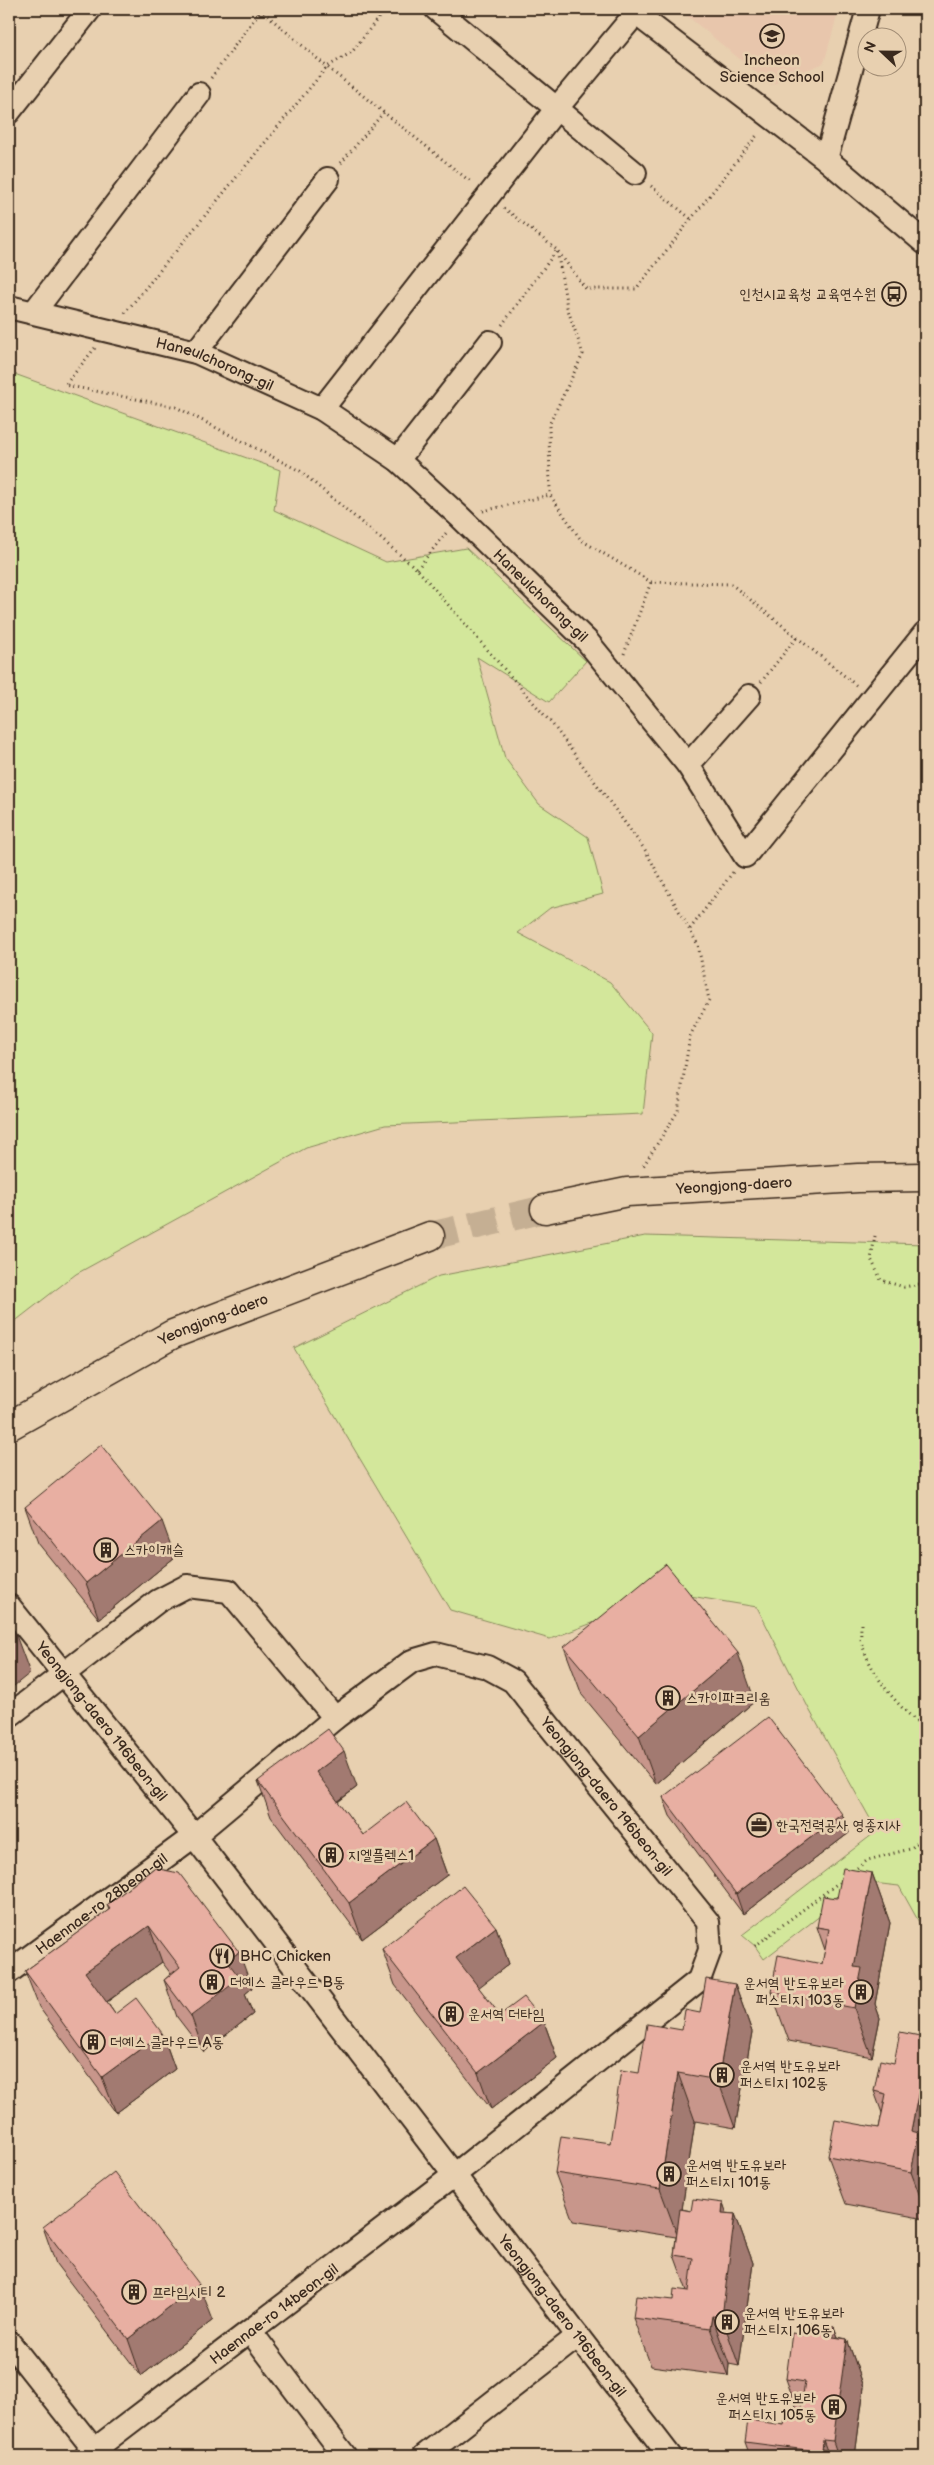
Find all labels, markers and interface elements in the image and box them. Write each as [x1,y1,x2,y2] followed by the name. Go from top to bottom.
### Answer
[759,23,785,49] school or university icon: Incheon Science School
[856,28,906,78] north arrow
[861,39,880,55] text: N
[720,51,824,87] place label: Incheon Science School
[881,281,907,307] bus stop icon: 인천시교육청 교육연수원
[739,285,876,304] place label: 인천시교육청 교육연수원
[154,334,276,396] street label: Haneulchorong-gil
[489,546,592,647] street label: Haneulchorong-gil
[674,1173,793,1199] street label: Yeongjong-daero
[154,1290,271,1351] street label: Yeongjong-daero
[93,1537,119,1563] building icon: 스카이캐슬
[124,1541,184,1560] place label: 스카이캐슬
[31,1637,171,1805] street label: Yeongjong-daero 196beon-gil
[655,1685,681,1711] building icon: 스카이파크리움
[686,1689,771,1708] place label: 스카이파크리움
[535,1712,676,1880] street label: Yeongjong-daero 196beon-gil
[746,1812,772,1838] office icon: 한국전력공사 영종지사
[776,1816,901,1835] place label: 한국전력공사 영종지사
[318,1842,344,1868] building icon: 지엘플렉스1
[348,1846,414,1865] place label: 지엘플렉스1
[32,1850,172,1959] street label: Haennae-ro 28beon-gil
[209,1943,235,1969] restaurant icon: BHC Chicken
[240,1947,331,1966] place label: BHC Chicken
[199,1969,225,1995] building icon: 더예스 클라우드 B동
[230,1973,345,1992] place label: 더예스 클라우드 B동
[743,1974,844,2010] place label: 운서역 반도유보라 퍼스티지 103동
[848,1979,874,2005] building icon: 운서역 반도유보라 퍼스티지 103동
[438,2001,464,2027] building icon: 운서역 더타임
[468,2005,544,2024] place label: 운서역 더타임
[80,2029,106,2055] building icon: 더예스 클라우드 A동
[110,2033,224,2052] place label: 더예스 클라우드 A동
[740,2057,841,2093] place label: 운서역 반도유보라 퍼스티지 102동
[709,2062,735,2088] building icon: 운서역 반도유보라 퍼스티지 102동
[686,2156,787,2192] place label: 운서역 반도유보라 퍼스티지 101동
[656,2161,682,2187] building icon: 운서역 반도유보라 퍼스티지 101동
[493,2230,630,2401] street label: Yeongjong-daero 196beon-gil
[206,2260,342,2369] street label: Haennae-ro 14beon-gil
[121,2279,147,2305] building icon: 프라임시티 2
[152,2283,225,2302] place label: 프라임시티 2
[744,2304,845,2340] place label: 운서역 반도유보라 퍼스티지 106동
[714,2309,740,2335] building icon: 운서역 반도유보라 퍼스티지 106동
[715,2389,816,2425] place label: 운서역 반도유보라 퍼스티지 105동
[821,2394,847,2420] building icon: 운서역 반도유보라 퍼스티지 105동

